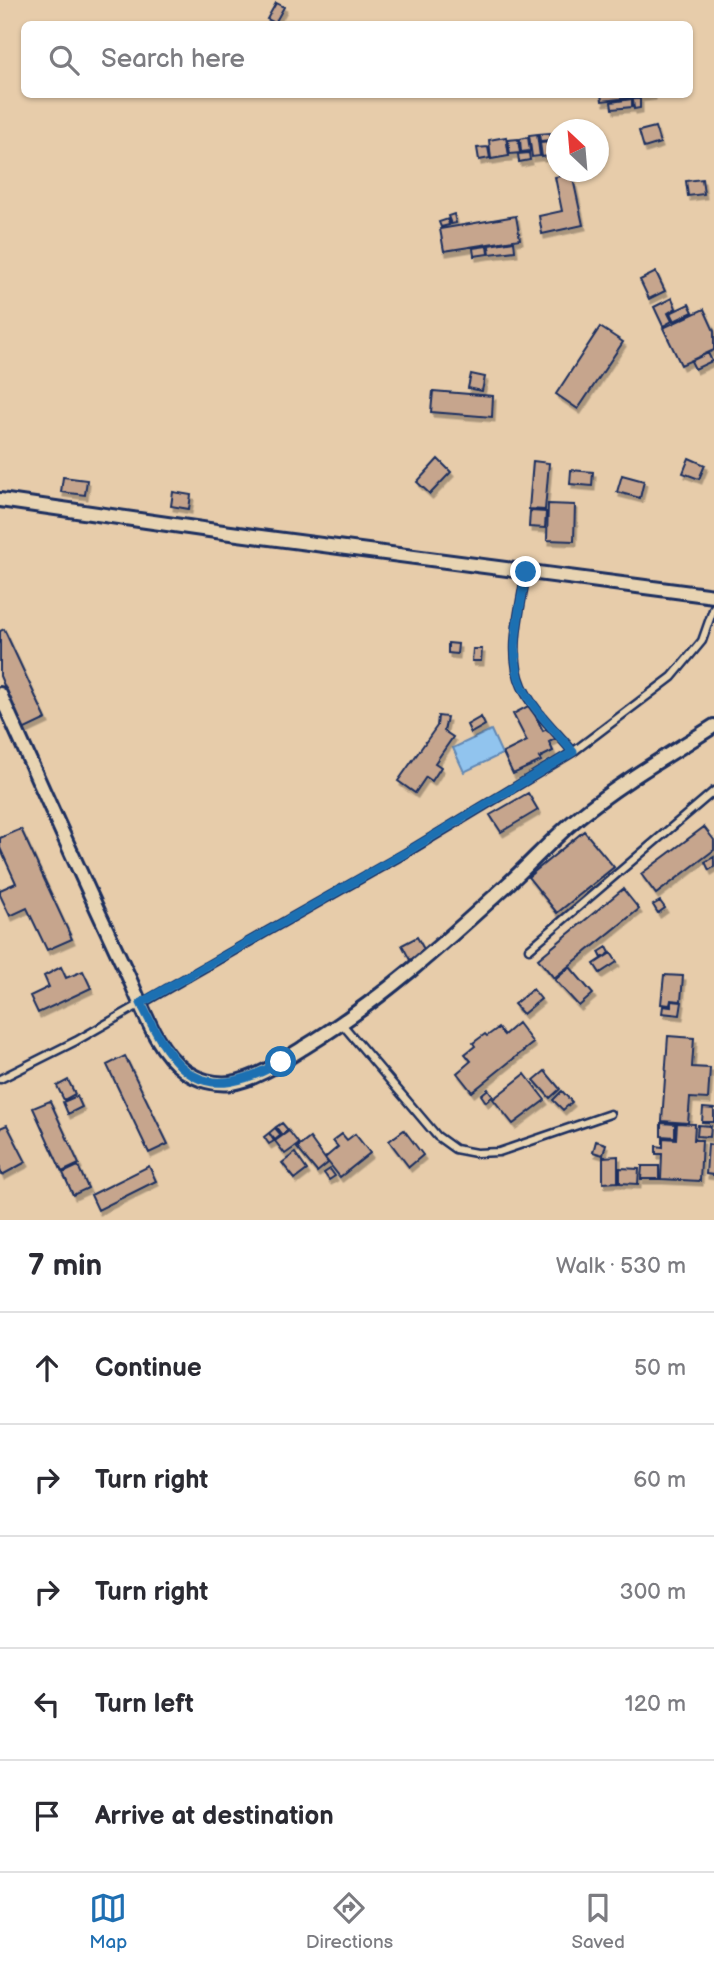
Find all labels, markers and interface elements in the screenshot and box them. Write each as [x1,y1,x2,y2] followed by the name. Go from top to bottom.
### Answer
[21,21,693,98] search box
[45,41,83,79] icon: search
[101,44,245,75] text: Search here
[546,119,609,182] north arrow
[510,556,541,587] route end
[265,1046,296,1077] route start
[28,1248,102,1284] text: 7 min
[556,1252,686,1280] text: Walk · 530 m
[28,1349,66,1387] icon: ahead
[95,1353,202,1384] text: Continue
[634,1354,686,1382] text: 50 m
[28,1461,66,1499] icon: right
[95,1465,208,1496] text: Turn right
[633,1466,686,1494] text: 60 m
[28,1573,66,1611] icon: right
[95,1577,208,1608] text: Turn right
[620,1578,686,1606] text: 300 m
[28,1685,66,1723] icon: left
[95,1689,194,1720] text: Turn left
[625,1690,686,1718] text: 120 m
[28,1797,66,1835] icon: arrive
[95,1801,334,1832] text: Arrive at destination
[89,1889,127,1954] tab: Map
[306,1889,393,1954] tab: Directions
[571,1889,625,1954] tab: Saved

